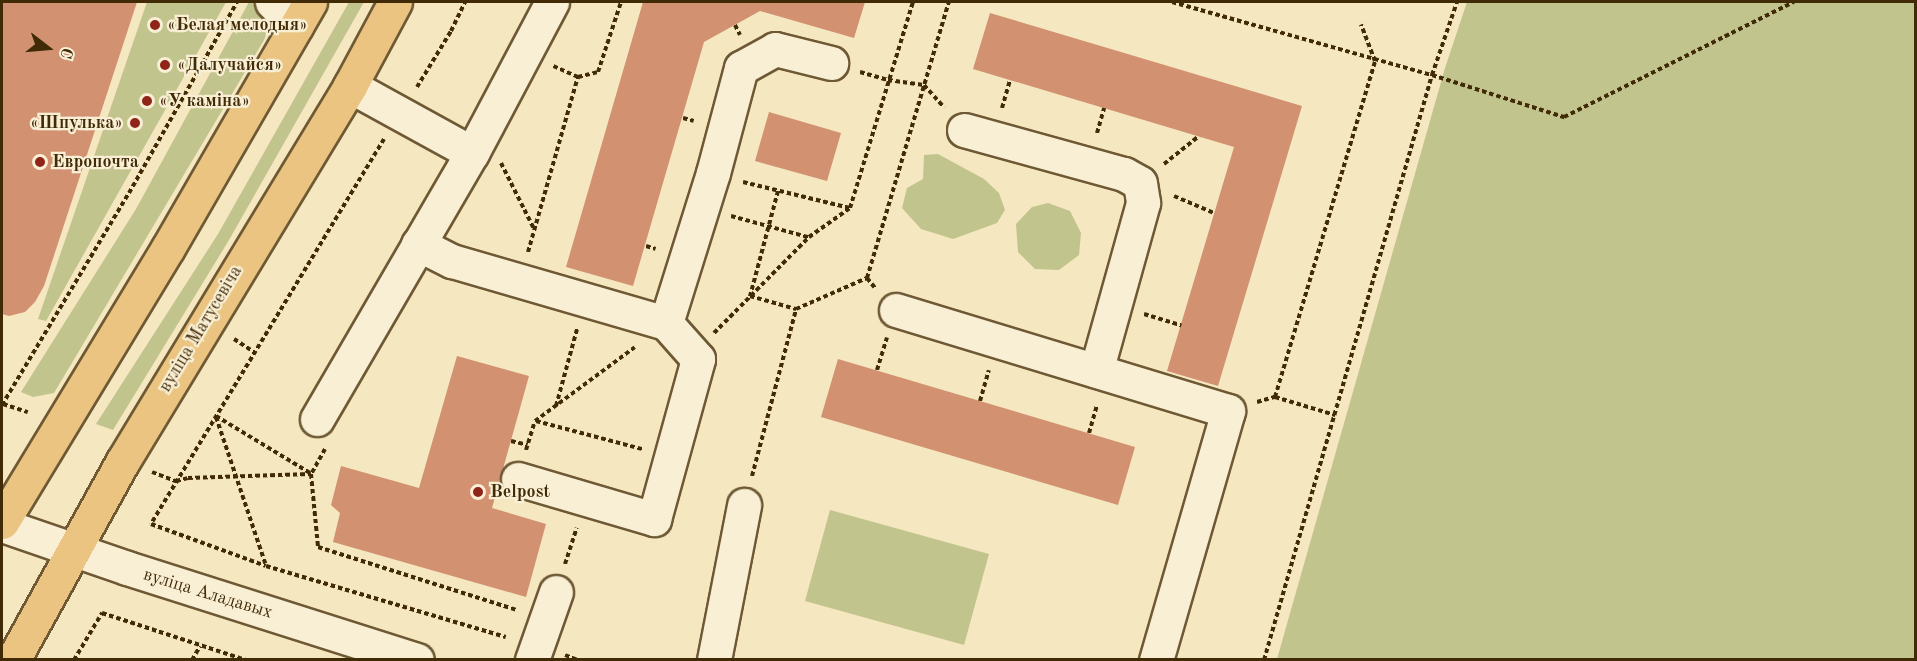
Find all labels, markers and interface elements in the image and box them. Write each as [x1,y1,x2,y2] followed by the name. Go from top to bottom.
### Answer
[167,14,308,36] place label: «Белая мелодыя»
[18,18,78,78] north arrow
[148,18,162,32] marker: «Белая мелодыя»
[56,46,74,60] text: С
[177,54,282,76] place label: «Далучайся»
[158,58,172,72] marker: «Далучайся»
[159,90,250,112] place label: «У каміна»
[140,94,154,108] marker: «У каміна»
[30,112,123,134] place label: «Шпулька»
[128,116,142,130] marker: «Шпулька»
[52,151,139,173] place label: Европочта
[33,155,47,169] marker: Европочта
[155,262,247,396] street label: вуліца Матусевіча
[490,481,550,503] place label: Belpost
[471,485,485,499] marker: Belpost
[141,564,275,624] street label: вуліца Аладавых

